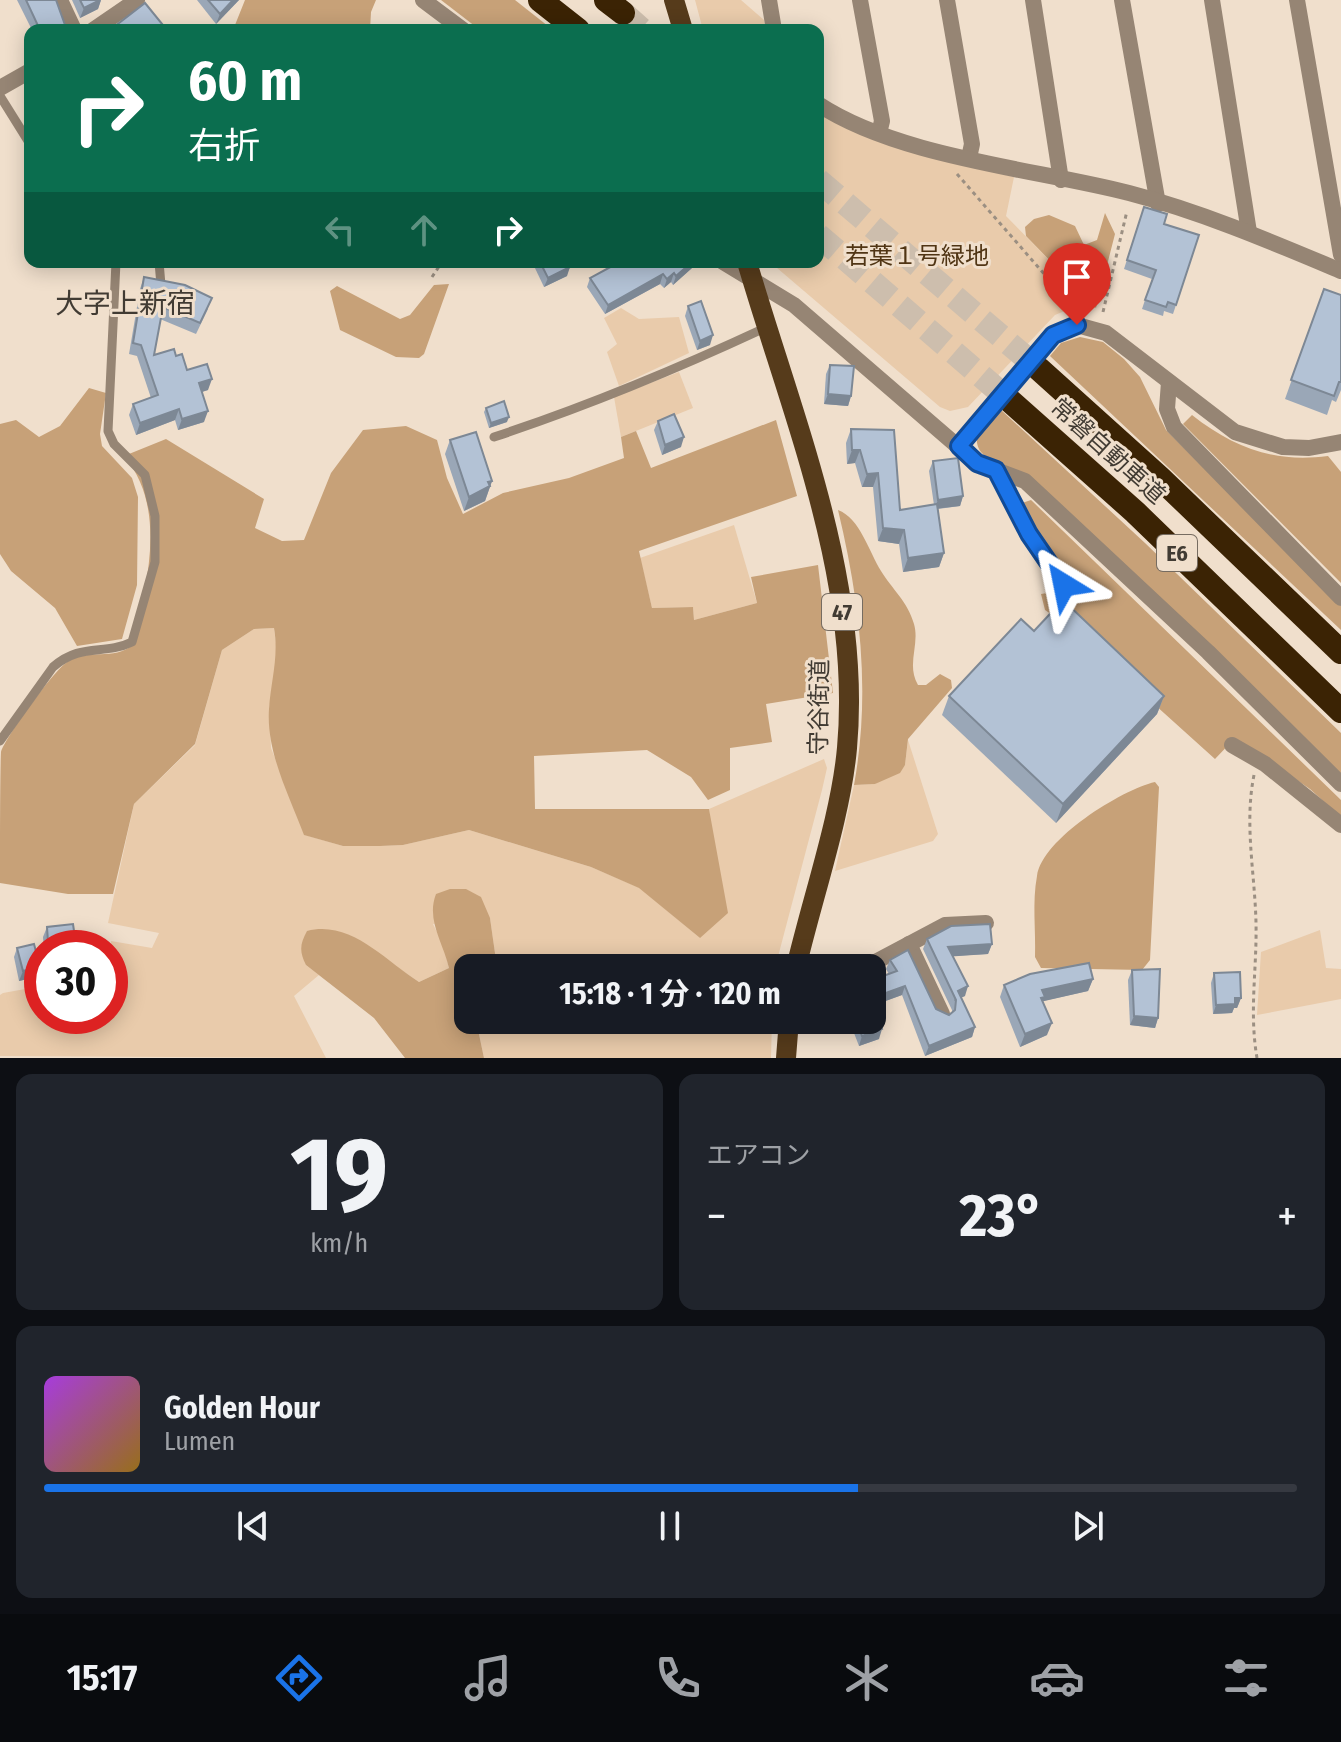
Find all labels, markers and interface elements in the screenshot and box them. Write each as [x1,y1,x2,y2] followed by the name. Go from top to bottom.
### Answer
[188,48,302,115] text: 60 m
[56,56,160,160] icon: right
[188,124,260,168] text: 右折
[318,208,362,252] icon: left
[402,208,446,252] icon: ahead
[486,208,530,252] icon: right
[845,242,989,270] park label: 若葉１号緑地
[1043,243,1111,325] pin
[1055,255,1099,299] icon: arrive
[55,287,195,320] district label: 大字上新宿
[1045,392,1171,510] street label: 常磐自動車道
[1157,535,1197,571] road number: E6
[1022,543,1106,627] position arrow
[822,594,862,630] road number: 47
[804,659,834,755] street label: 守谷街道
[24,930,128,1034] speed limit sign: 30
[559,976,781,1012] text: 15:18 · 1 分 · 120 m
[290,1113,388,1238] text: 19
[707,1140,811,1171] text: エアコン
[960,1180,1044,1252] text: 23°
[707,1190,726,1243] text: −
[1277,1190,1297,1243] text: +
[310,1228,368,1259] text: km/h
[164,1390,320,1426] text: Golden Hour
[164,1426,235,1457] text: Lumen
[231,1504,275,1548] icon: previous
[648,1504,692,1548] icon: pause
[1066,1504,1110,1548] icon: next
[271,1650,327,1706] icon: directions
[460,1650,516,1706] icon: music
[650,1650,706,1706] icon: phone
[839,1650,895,1706] icon: climate
[1029,1650,1085,1706] icon: car
[1218,1650,1274,1706] icon: filters
[67,1656,137,1700] text: 15:17

